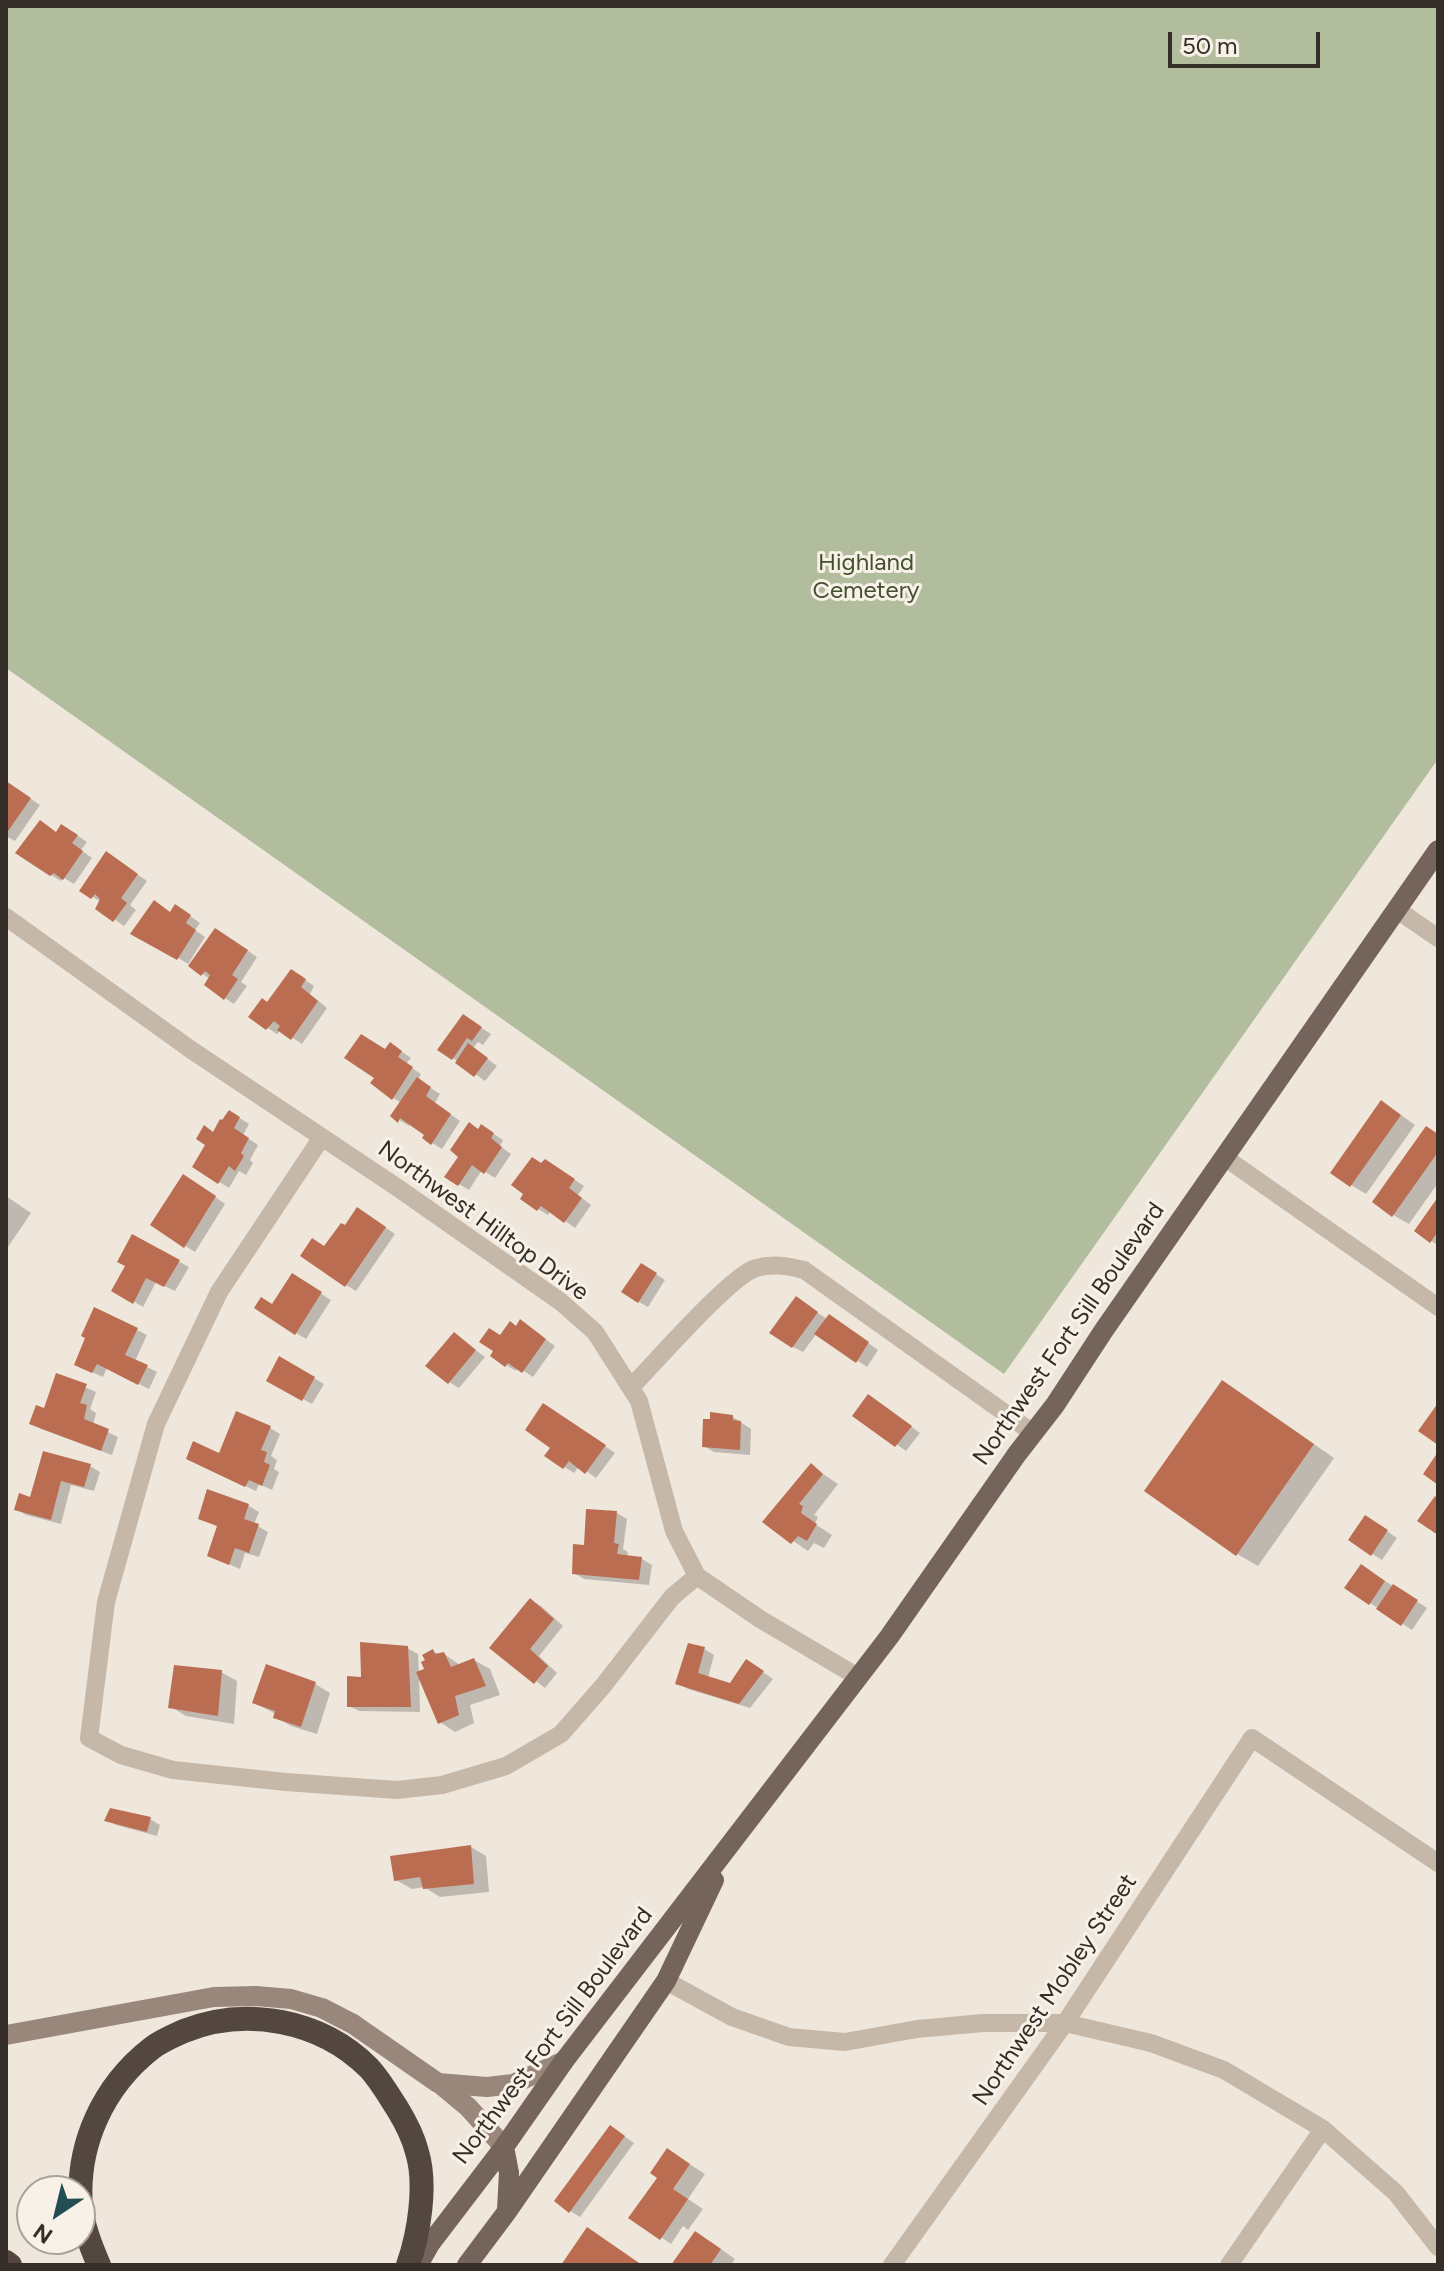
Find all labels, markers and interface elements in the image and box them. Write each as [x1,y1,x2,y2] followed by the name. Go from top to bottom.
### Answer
[1172,16,1324,66] scale bar
[1182,31,1238,60] text: 50 m
[813,549,919,605] park label: Highland Cemetery
[372,1135,594,1307] street label: Northwest Hilltop Drive
[967,1197,1171,1471] street label: Northwest Fort Sill Boulevard
[967,1869,1143,2111] street label: Northwest Mobley Street
[447,1902,659,2170] street label: Northwest Fort Sill Boulevard
[16,2175,96,2255] north arrow
[28,2217,58,2249] text: N

